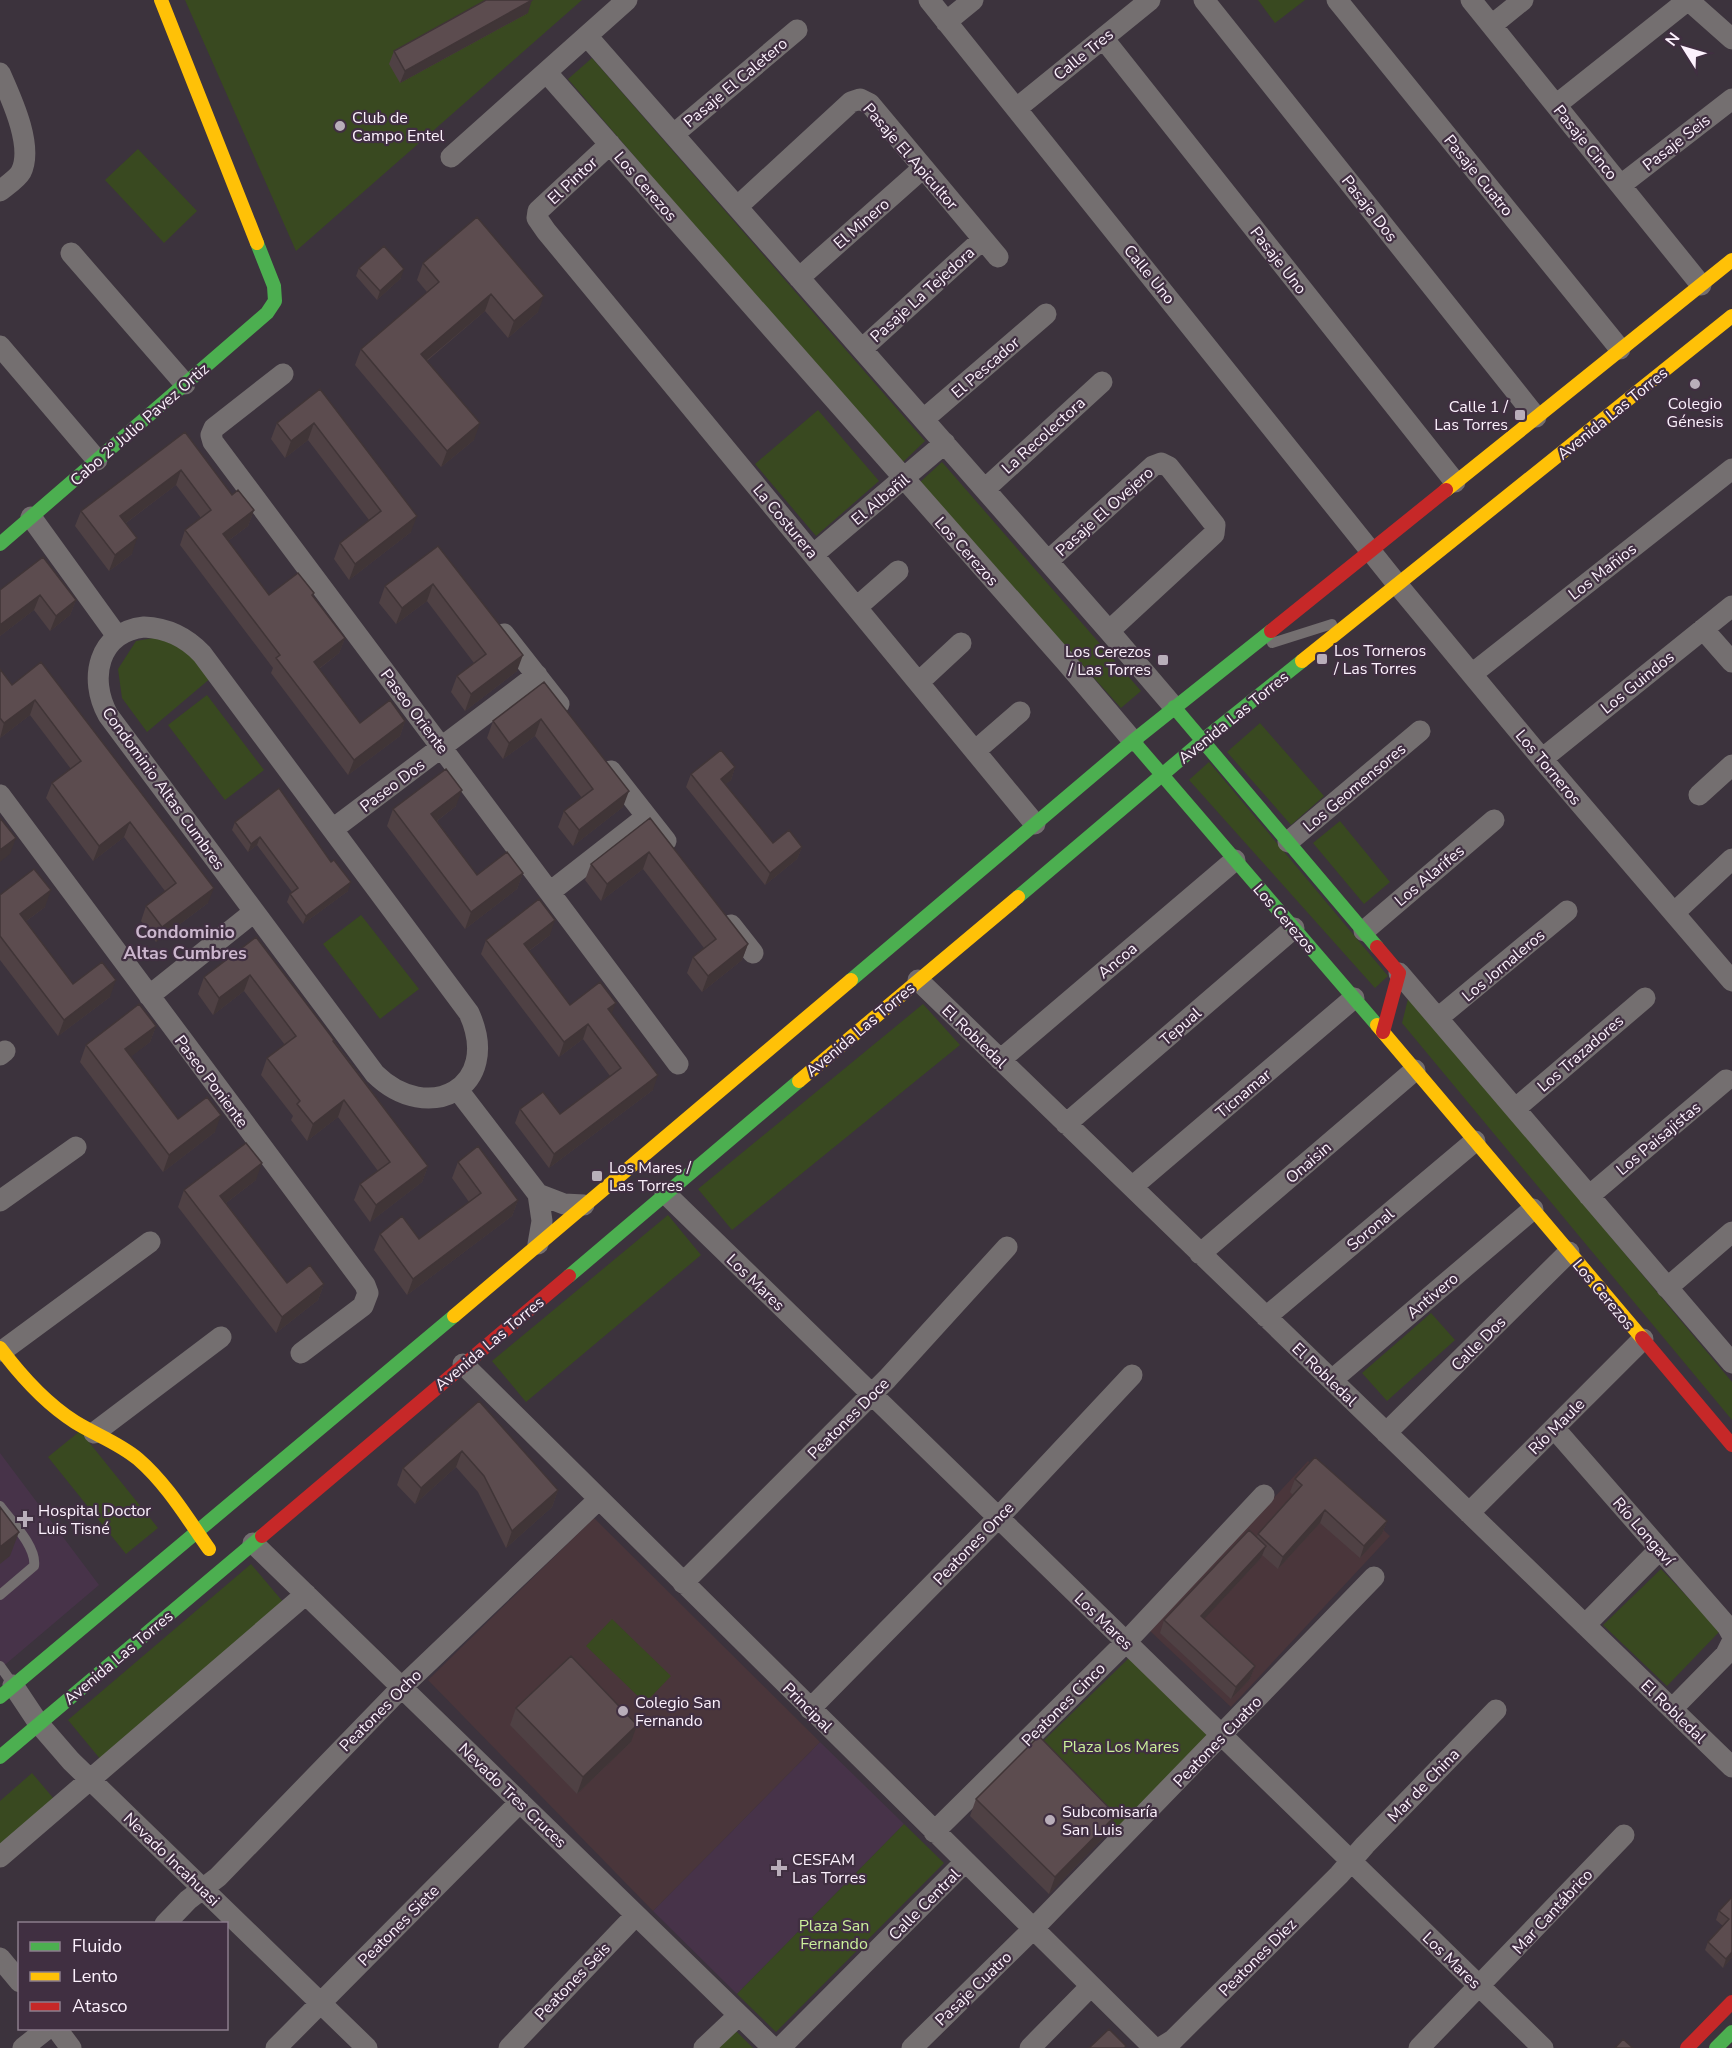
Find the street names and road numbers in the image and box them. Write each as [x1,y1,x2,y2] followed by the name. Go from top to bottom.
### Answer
[1049,24,1118,86] street label: Calle Tres
[679,33,792,133] street label: Pasaje El Caletero
[858,99,963,215] street label: Pasaje El Apicultor
[1548,101,1622,185] street label: Pasaje Cinco
[1638,109,1715,176] street label: Pasaje Seis
[1439,130,1518,221] street label: Pasaje Cuatro
[609,147,682,226] street label: Los Cerezos
[543,152,603,210] street label: El Pintor
[1336,171,1402,247] street label: Pasaje Dos
[829,193,894,254] street label: El Minero
[1245,222,1312,299] street label: Pasaje Uno
[1118,240,1180,309] street label: Calle Uno
[866,242,980,348] street label: Pasaje La Tejedora
[947,332,1025,404] street label: El Pescador
[65,358,214,491] street label: Cabo 2º Julio Pavez Ortiz
[1553,362,1673,465] street label: Avenida Las Torres
[997,392,1090,479] street label: La Recolectora
[1051,462,1158,562] street label: Pasaje El Ovejero
[847,469,915,531] street label: El Albañil
[748,480,823,564] street label: La Costurera
[929,512,1003,591] street label: Los Cerezos
[1564,538,1641,605] street label: Los Mañios
[1596,646,1679,719] street label: Los Guindos
[375,665,453,758] street label: Paseo Oriente
[1174,666,1294,769] street label: Avenida Las Torres
[97,703,230,874] street label: Condominio Altas Cumbres
[1510,725,1586,810] street label: Los Torneros
[1299,738,1411,837] street label: Los Geomensores
[356,754,430,817] street label: Paseo Dos
[1390,840,1469,911] street label: Los Alarifes
[1248,879,1321,958] street label: Los Cerezos
[1457,925,1550,1007] street label: Los Jornaleros
[1093,938,1142,984] street label: Ancoa
[801,977,920,1082] street label: Avenida Las Torres
[937,1000,1012,1074] street label: El Robledal
[1155,1002,1206,1051] street label: Tepual
[1533,1010,1629,1097] street label: Los Trazadores
[169,1031,253,1132] street label: Paseo Poniente
[1211,1064,1276,1123] street label: Ticnamar
[1612,1097,1706,1181] street label: Los Paisajistas
[1281,1137,1336,1189] street label: Onaisin
[1342,1203,1399,1256] street label: Soronal
[721,1249,789,1316] street label: Los Mares
[1567,1255,1639,1335] street label: Los Cerezos
[1402,1268,1463,1324] street label: Antivero
[430,1291,549,1396] street label: Avenida Las Torres
[1446,1311,1511,1376] street label: Calle Dos
[1287,1338,1362,1412] street label: El Robledal
[803,1373,894,1464] street label: Peatones Doce
[1524,1394,1590,1460] street label: Río Maule
[1607,1493,1680,1571] street label: Río Longaví
[928,1497,1019,1590] street label: Peatones Once
[1069,1588,1137,1655] street label: Los Mares
[59,1605,178,1710] street label: Avenida Las Torres
[1017,1658,1111,1751] street label: Peatones Cinco
[335,1665,427,1757] street label: Peatones Ocho
[1636,1675,1711,1749] street label: El Robledal
[778,1678,837,1738] street label: Principal
[1169,1691,1267,1792] street label: Peatones Cuatro
[453,1738,571,1853] street label: Nevado Tres Cruces
[1383,1744,1465,1828] street label: Mar de China
[118,1808,224,1911] street label: Nevado Incahuasi
[884,1864,966,1945] street label: Calle Central
[1507,1864,1598,1959] street label: Mar Cantábrico
[353,1880,444,1971] street label: Peatones Siete
[1214,1914,1302,2002] street label: Peatones Diez
[1417,1927,1485,1994] street label: Los Mares
[530,1938,615,2025] street label: Peatones Seis
[930,1946,1017,2031] street label: Pasaje Cuatro

